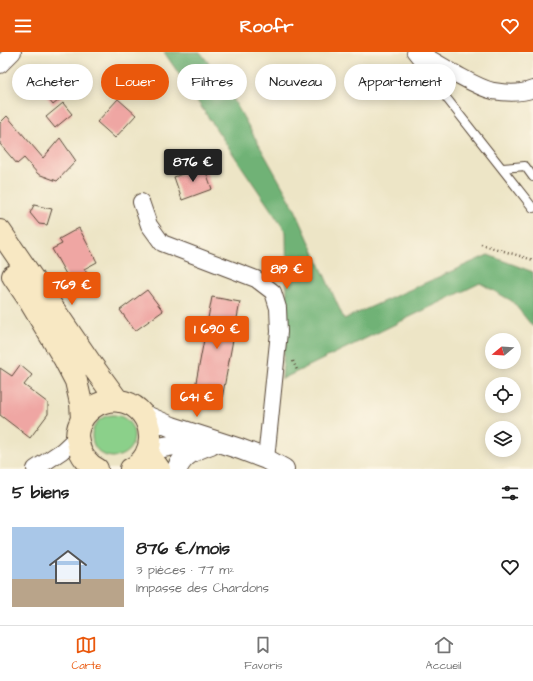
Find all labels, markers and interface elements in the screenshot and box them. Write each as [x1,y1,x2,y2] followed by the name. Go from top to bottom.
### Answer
[240,14,293,39] text: Roofr
[12,15,34,37] icon: menu
[499,15,521,37] icon: heart
[12,64,93,100] chip: Acheter
[101,64,169,100] chip: Louer
[177,64,247,100] chip: Filtres
[255,64,336,100] chip: Nouveau
[344,64,456,100] chip: Appartement
[165,149,221,183] pin: 876 €
[173,153,213,171] text: 876 €
[259,256,315,290] pin: 819 €
[270,260,304,278] text: 819 €
[44,272,100,306] pin: 769 €
[52,276,92,294] text: 769 €
[180,316,254,350] pin: 1 690 €
[194,320,240,338] text: 1 690 €
[485,333,521,369] north arrow
[485,333,521,457] map controls
[485,377,521,413] button: locate
[169,384,225,418] pin: 641 €
[180,388,214,406] text: 641 €
[485,421,521,457] button: layers
[12,481,69,505] text: 5 biens
[499,482,521,504] icon: filters
[136,537,230,561] text: 876 €/mois
[44,543,92,591] icon: home
[499,556,521,578] icon: heart
[136,561,234,579] text: 3 pièces · 77 m²
[136,579,269,597] text: Impasse des Chardons
[71,634,101,673] tab: Carte
[244,634,283,673] tab: Favoris
[426,634,462,673] tab: Accueil

